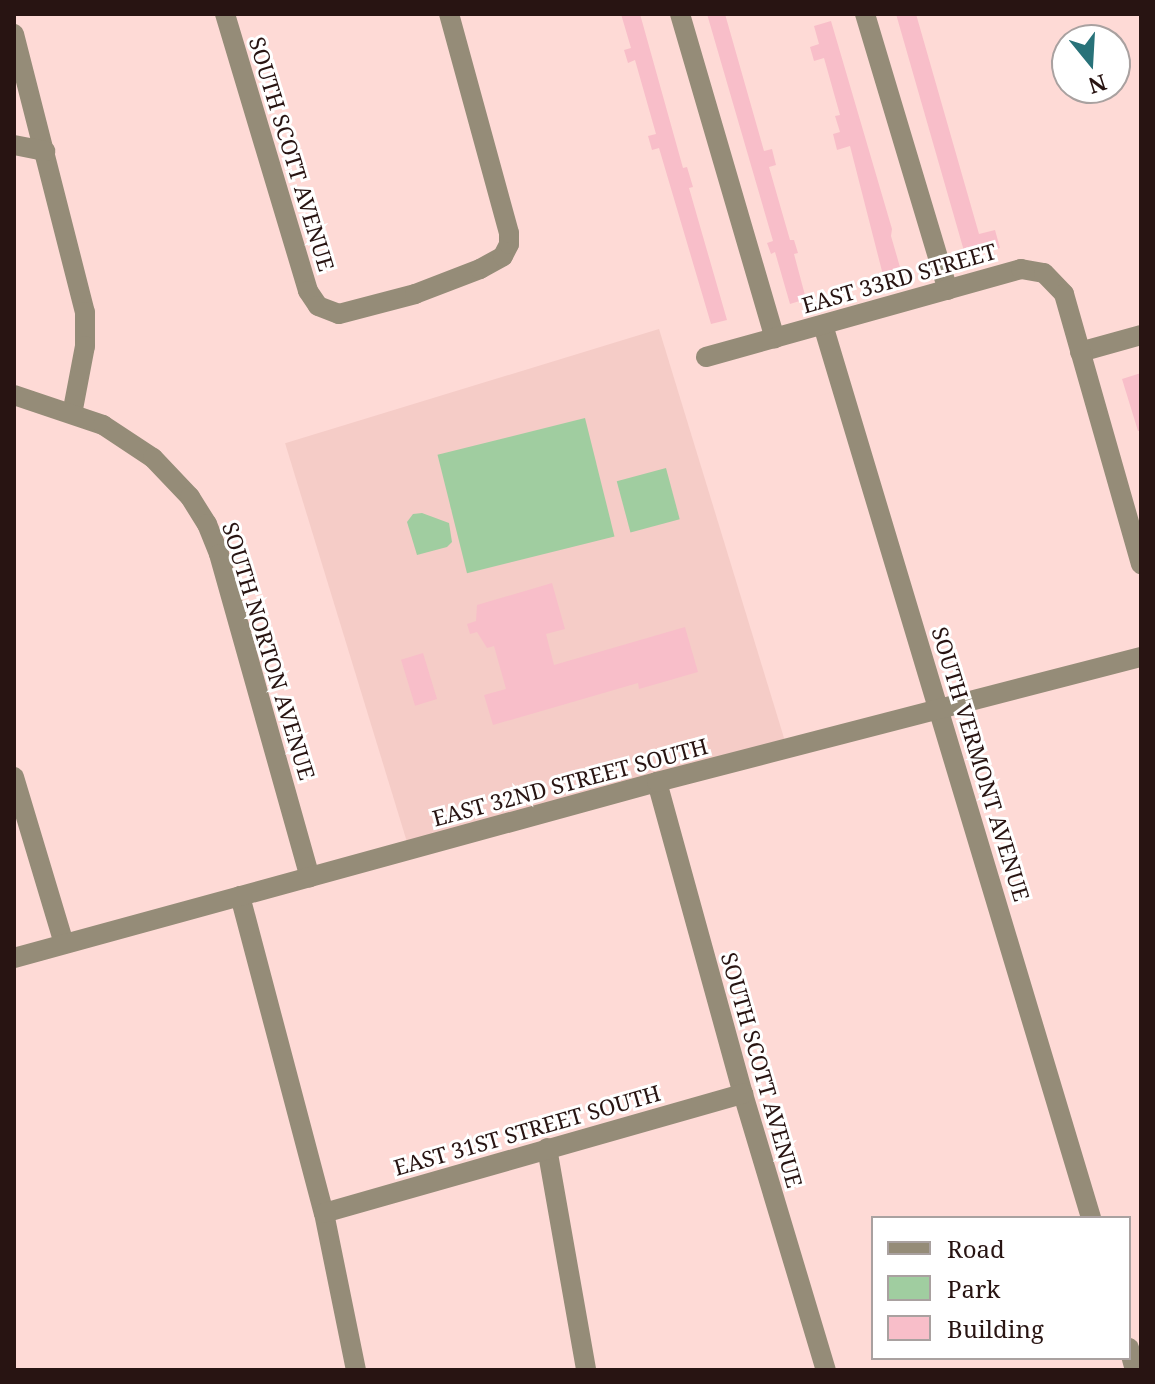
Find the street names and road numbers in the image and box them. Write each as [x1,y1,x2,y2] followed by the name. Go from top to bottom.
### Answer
[244,34,340,274] street label: SOUTH SCOTT AVENUE
[799,238,999,318] street label: EAST 33RD STREET
[217,519,321,783] street label: SOUTH NORTON AVENUE
[927,624,1035,904] street label: SOUTH VERMONT AVENUE
[429,732,711,832] street label: EAST 32ND STREET SOUTH
[716,949,808,1191] street label: SOUTH SCOTT AVENUE
[391,1079,663,1181] street label: EAST 31ST STREET SOUTH

